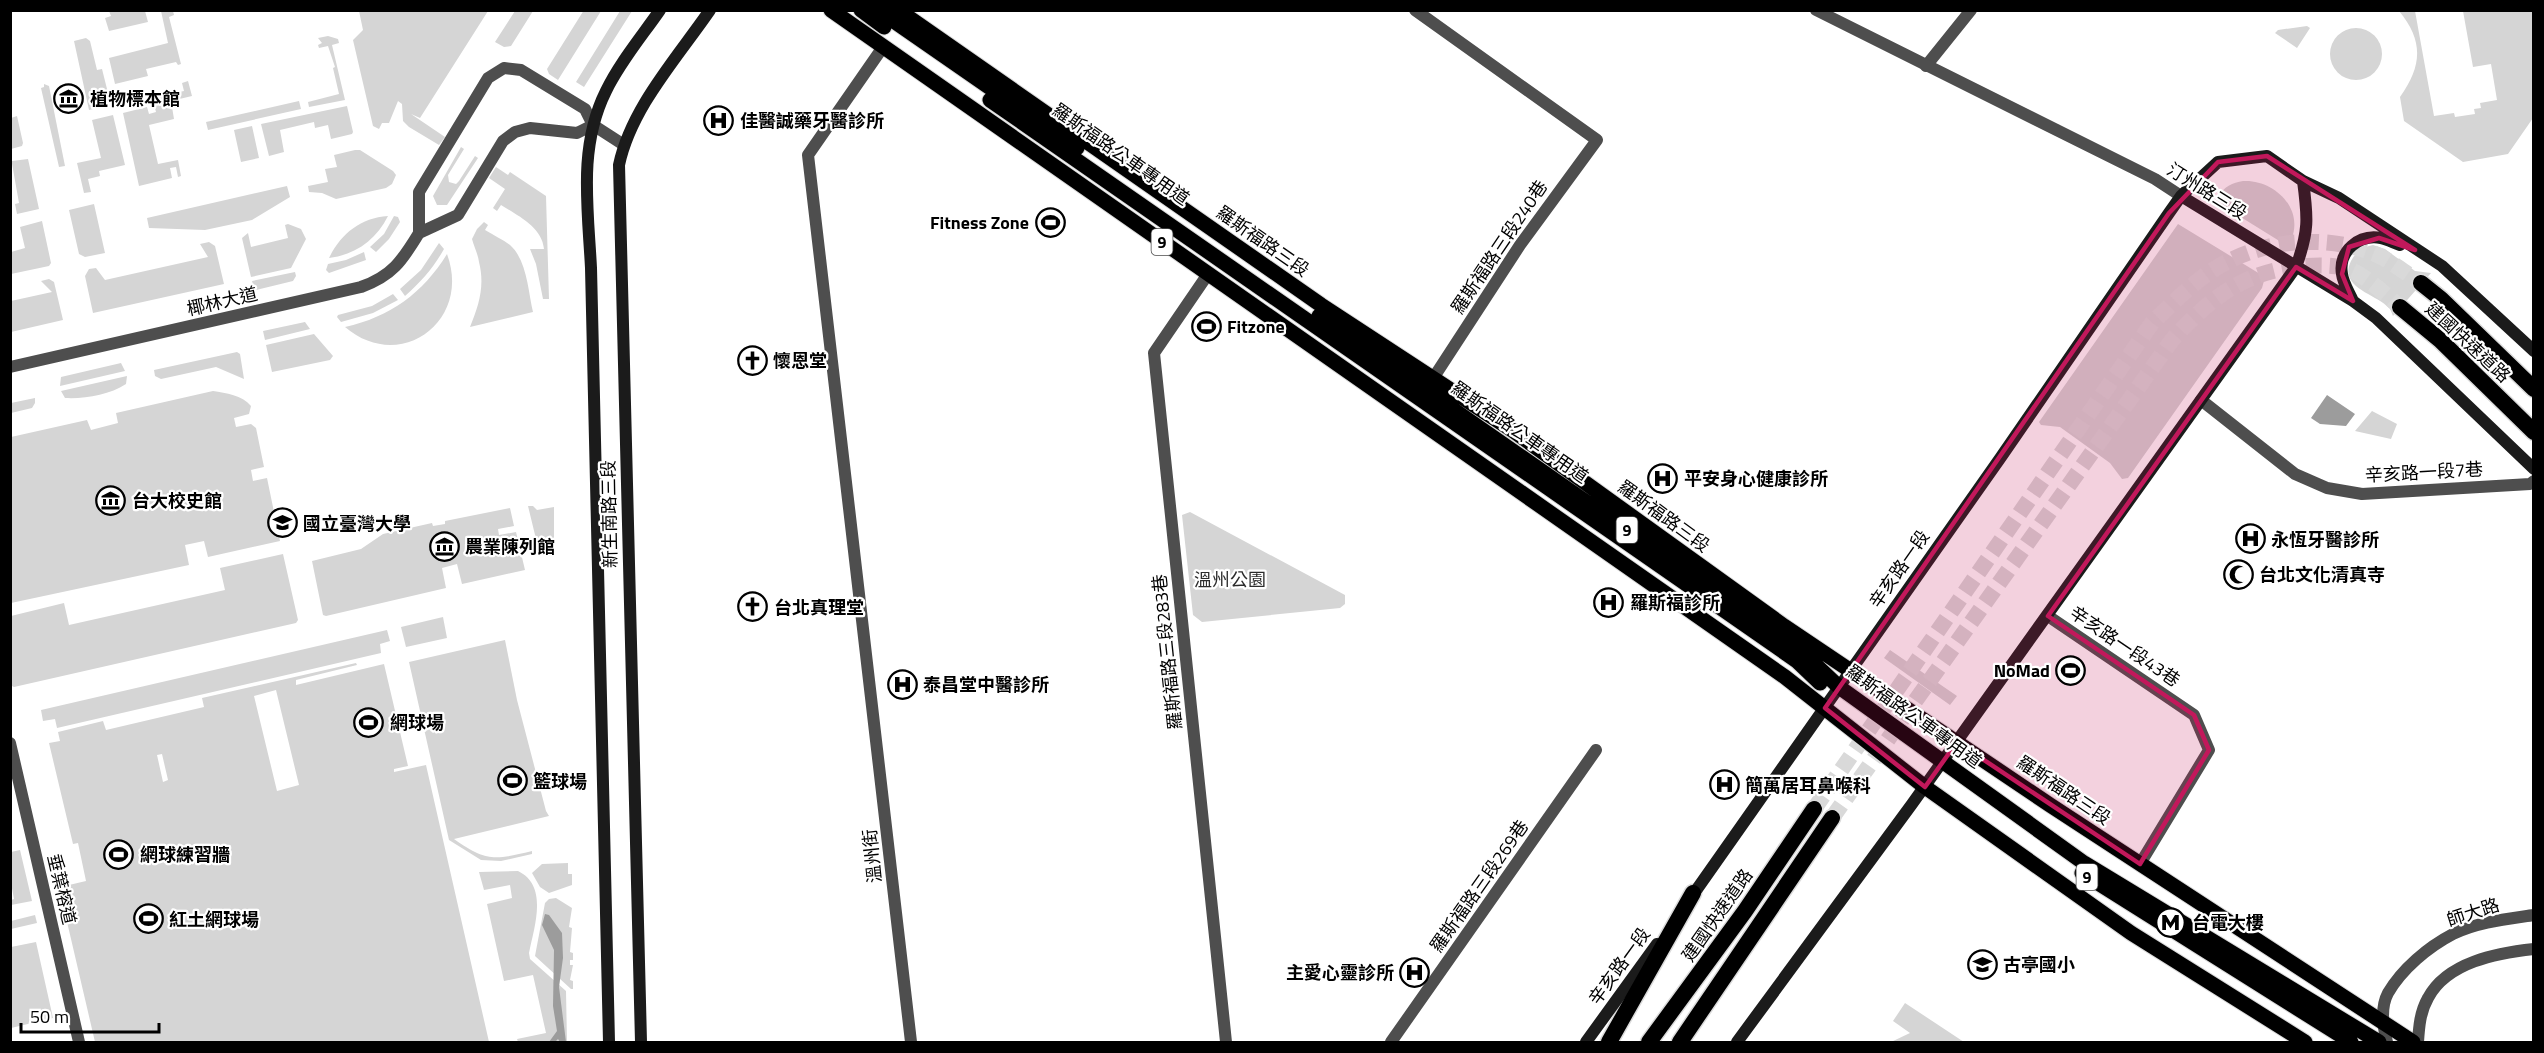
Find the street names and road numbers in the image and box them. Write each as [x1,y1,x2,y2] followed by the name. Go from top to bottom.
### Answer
[1047,96,1195,212] street label: 羅斯福路公車專用道
[2162,156,2252,226] street label: 汀州路三段
[1444,175,1554,319] street label: 羅斯福路三段240巷
[1211,199,1315,283] street label: 羅斯福路三段
[1152,229,1172,255] road number: 9
[184,280,260,322] street label: 椰林大道
[2419,295,2517,389] street label: 建國快速道路
[1446,374,1594,490] street label: 羅斯福路公車專用道
[2364,455,2484,489] street label: 辛亥路一段7巷
[595,460,623,568] street label: 新生南路三段
[1612,473,1716,559] street label: 羅斯福路三段
[1616,517,1638,543] road number: 9
[1862,524,1936,614] street label: 辛亥路一段
[1145,573,1189,731] street label: 羅斯福路三段283巷
[2064,599,2186,693] street label: 辛亥路一段43巷
[1841,657,1987,775] street label: 羅斯福路公車專用道
[2012,749,2116,831] street label: 羅斯福路三段
[1423,814,1535,958] street label: 羅斯福路三段269巷
[856,828,888,884] street label: 溫州街
[41,851,83,927] street label: 垂葉榕道
[1675,863,1759,967] street label: 建國快速道路
[2076,864,2098,890] road number: 9
[2443,891,2503,933] street label: 師大路
[1582,922,1656,1010] street label: 辛亥路一段

